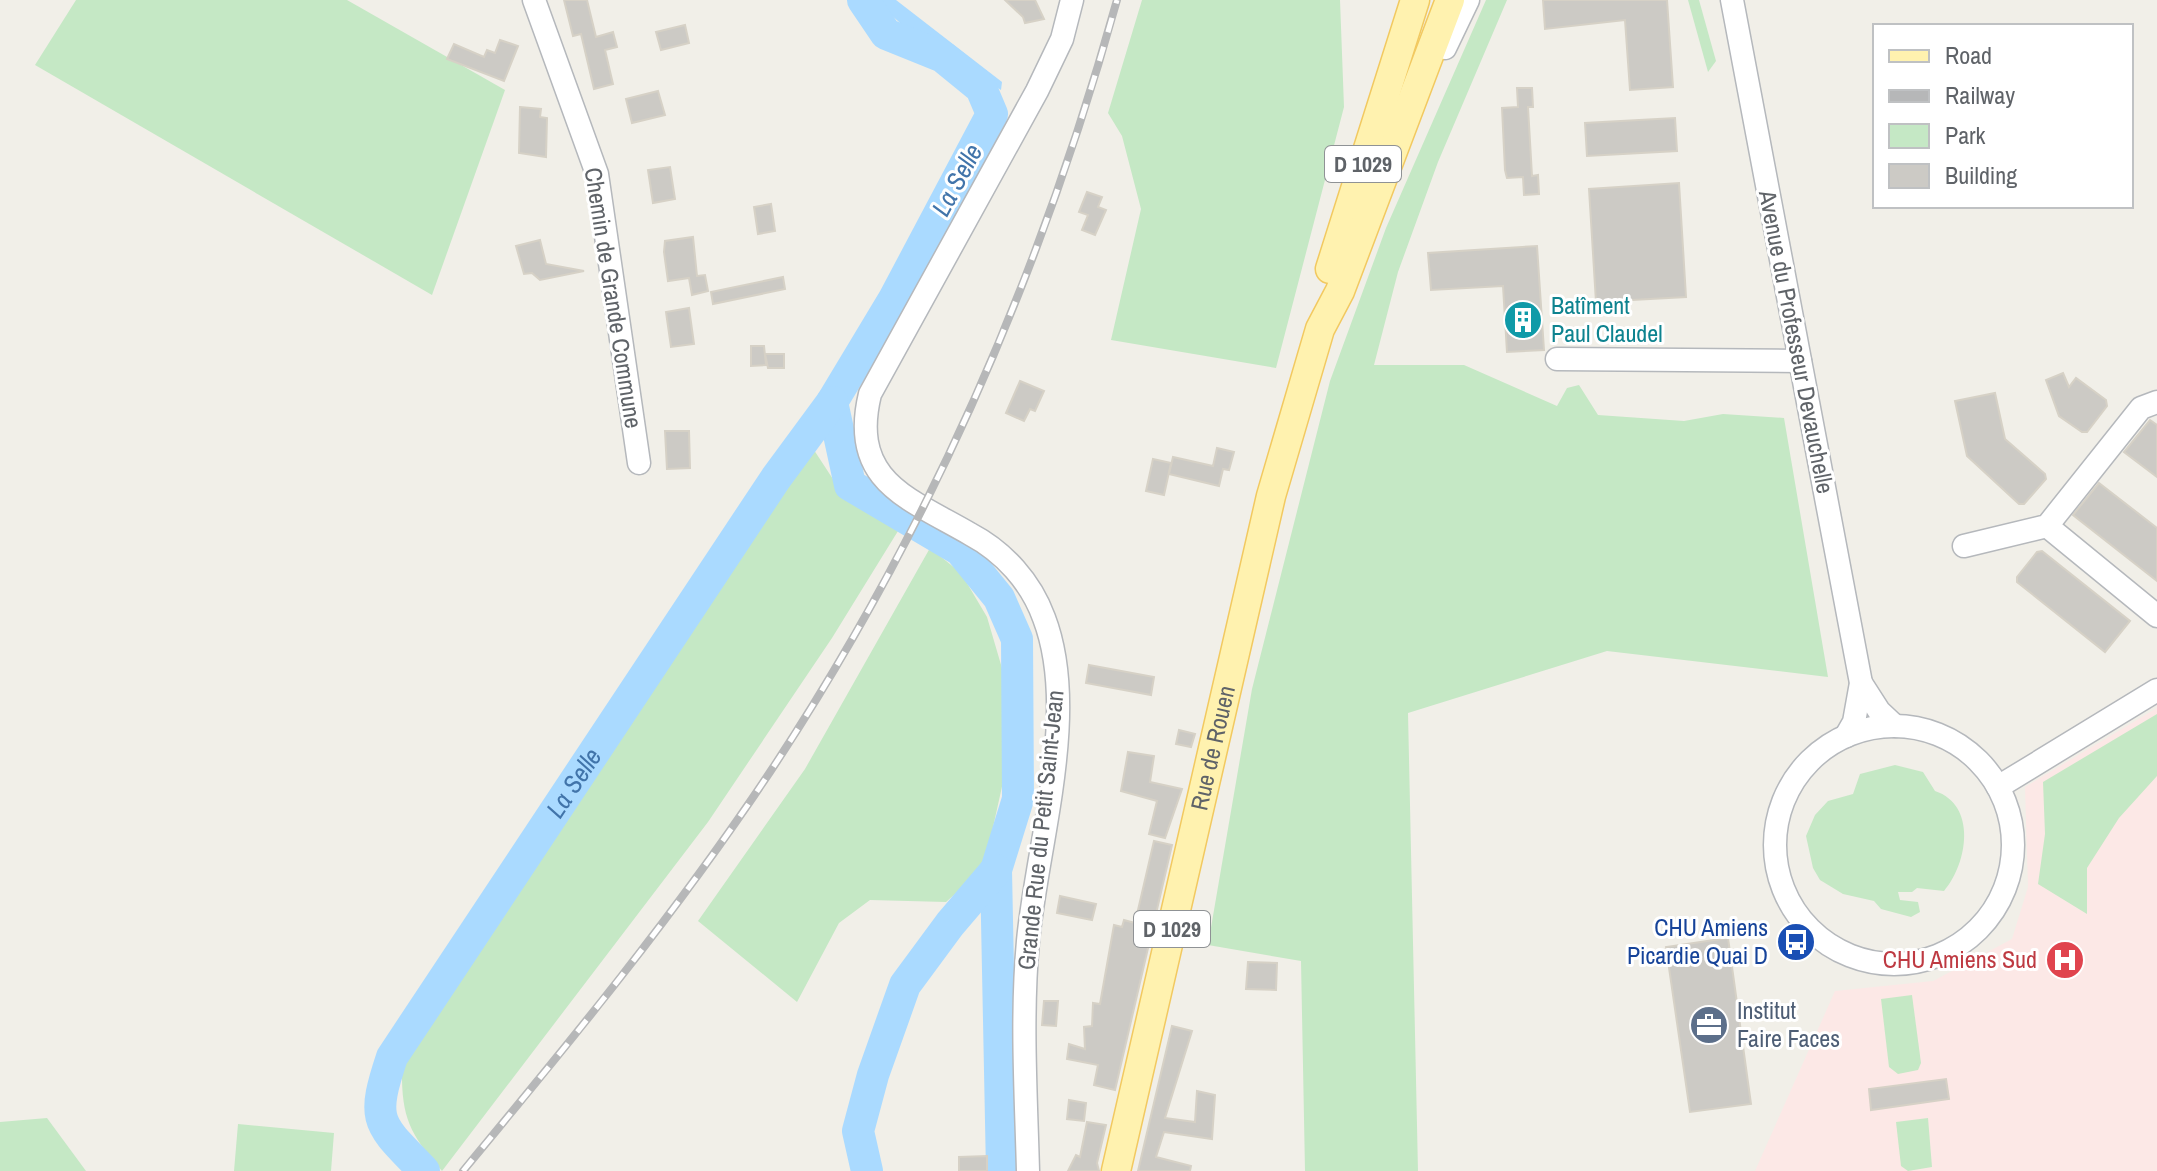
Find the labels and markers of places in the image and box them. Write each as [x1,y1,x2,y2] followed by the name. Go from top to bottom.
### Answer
[1551,289,1663,349] place label: Batîment Paul Claudel
[1502,299,1544,341] building icon: Batîment Paul Claudel
[1627,911,1768,971] place label: CHU Amiens Picardie Quai D
[1775,921,1817,963] bus stop icon: CHU Amiens Picardie Quai D
[2044,939,2086,981] hospital icon: CHU Amiens Sud
[1883,943,2037,975] place label: CHU Amiens Sud
[1737,994,1840,1054] place label: Institut Faire Faces
[1688,1004,1730,1046] office icon: Institut Faire Faces

